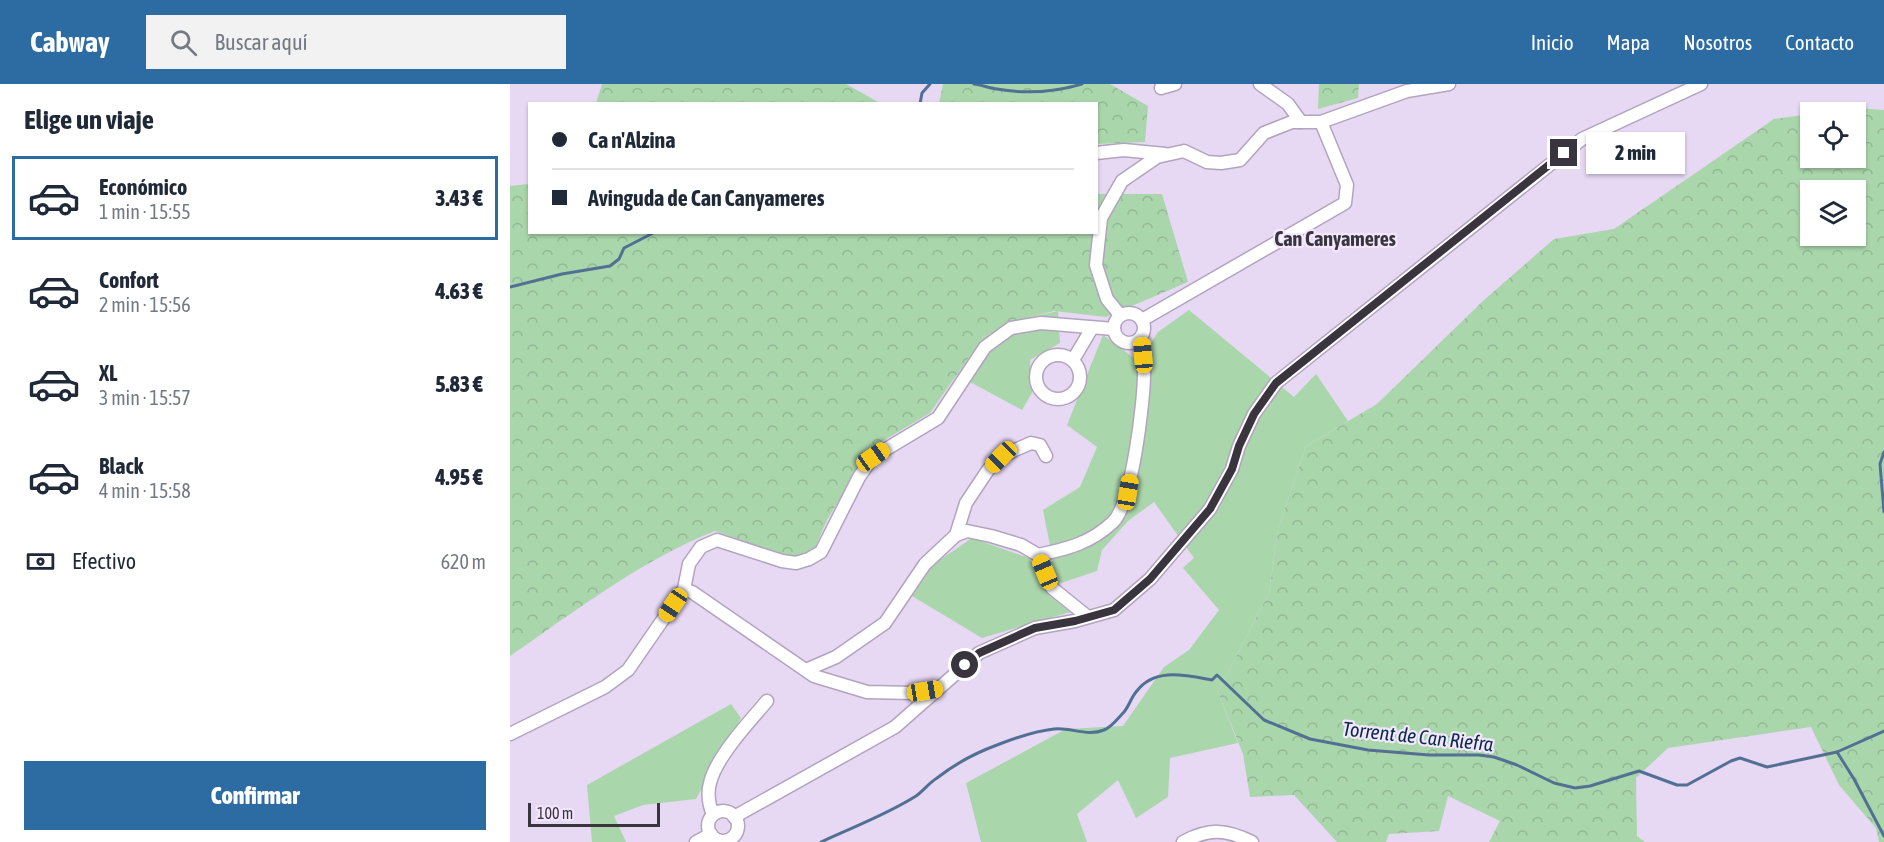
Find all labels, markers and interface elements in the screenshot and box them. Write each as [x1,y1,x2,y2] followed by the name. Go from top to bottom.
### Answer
[146,15,566,69] search box
[30,26,110,58] text: Cabway
[167,26,200,59] icon: search
[215,29,308,55] text: Buscar aquí
[1531,30,1574,54] text: Inicio
[1607,30,1650,54] text: Mapa
[1683,30,1752,54] text: Nosotros
[1785,30,1854,54] text: Contacto
[1800,102,1866,246] map controls
[1800,102,1866,168] button: locate
[24,104,154,135] text: Elige un viaje
[588,127,675,153] text: Ca n'Alzina
[1585,132,1684,174] callout: 2 min
[1550,139,1577,166] route end
[1615,141,1656,164] text: 2 min
[27,171,81,225] icon: car
[99,174,187,200] text: Económico
[1800,180,1866,246] button: layers
[435,185,483,211] text: 3.43 €
[588,185,825,211] text: Avinguda de Can Canyameres
[99,200,191,223] text: 1 min · 15:55
[1274,227,1396,250] district label: Can Canyameres
[27,264,81,318] icon: car
[99,267,159,293] text: Confort
[435,278,483,304] text: 4.63 €
[99,293,191,316] text: 2 min · 15:56
[1132,336,1154,374] car
[27,357,81,411] icon: car
[99,360,117,386] text: XL
[435,371,483,397] text: 5.83 €
[99,386,191,409] text: 3 min · 15:57
[982,438,1020,476] car
[853,439,893,475] car
[27,450,81,504] icon: car
[99,453,143,479] text: Black
[435,464,483,490] text: 4.95 €
[1116,473,1140,511] car
[99,479,191,502] text: 4 min · 15:58
[24,545,57,578] icon: cash
[72,548,136,574] text: Efectivo
[441,550,486,573] text: 620 m
[1030,552,1060,592] car
[655,585,691,625] car
[951,651,978,678] route start
[906,679,944,703] car
[1342,717,1494,755] water label: Torrent de Can Riefra
[24,761,486,830] button: Confirmar
[528,800,660,828] scale bar
[537,804,573,822] text: 100 m

